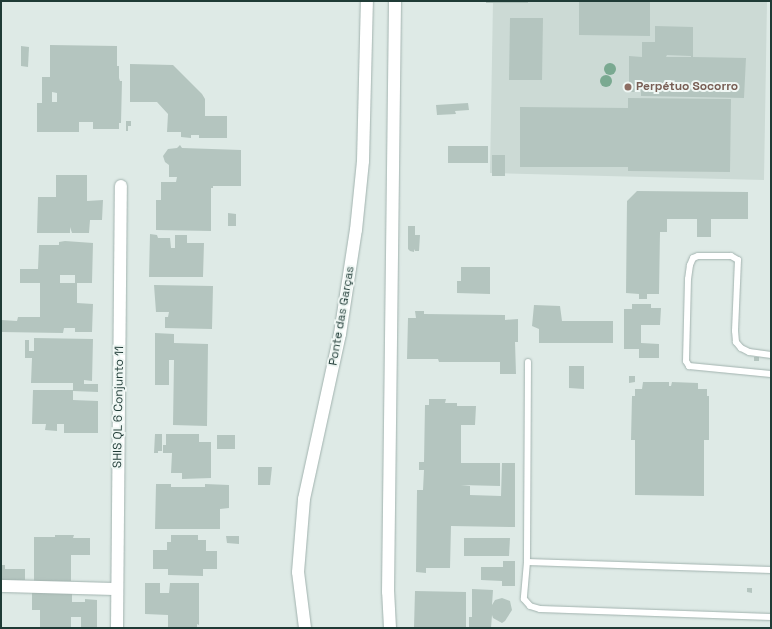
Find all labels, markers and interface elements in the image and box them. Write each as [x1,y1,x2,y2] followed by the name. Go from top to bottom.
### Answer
[636,80,738,94] place label: Perpétuo Socorro
[623,82,633,92] marker: Perpétuo Socorro
[326,265,358,367] street label: Ponte das Garças
[111,346,127,468] street label: SHIS QL 6 Conjunto 11

